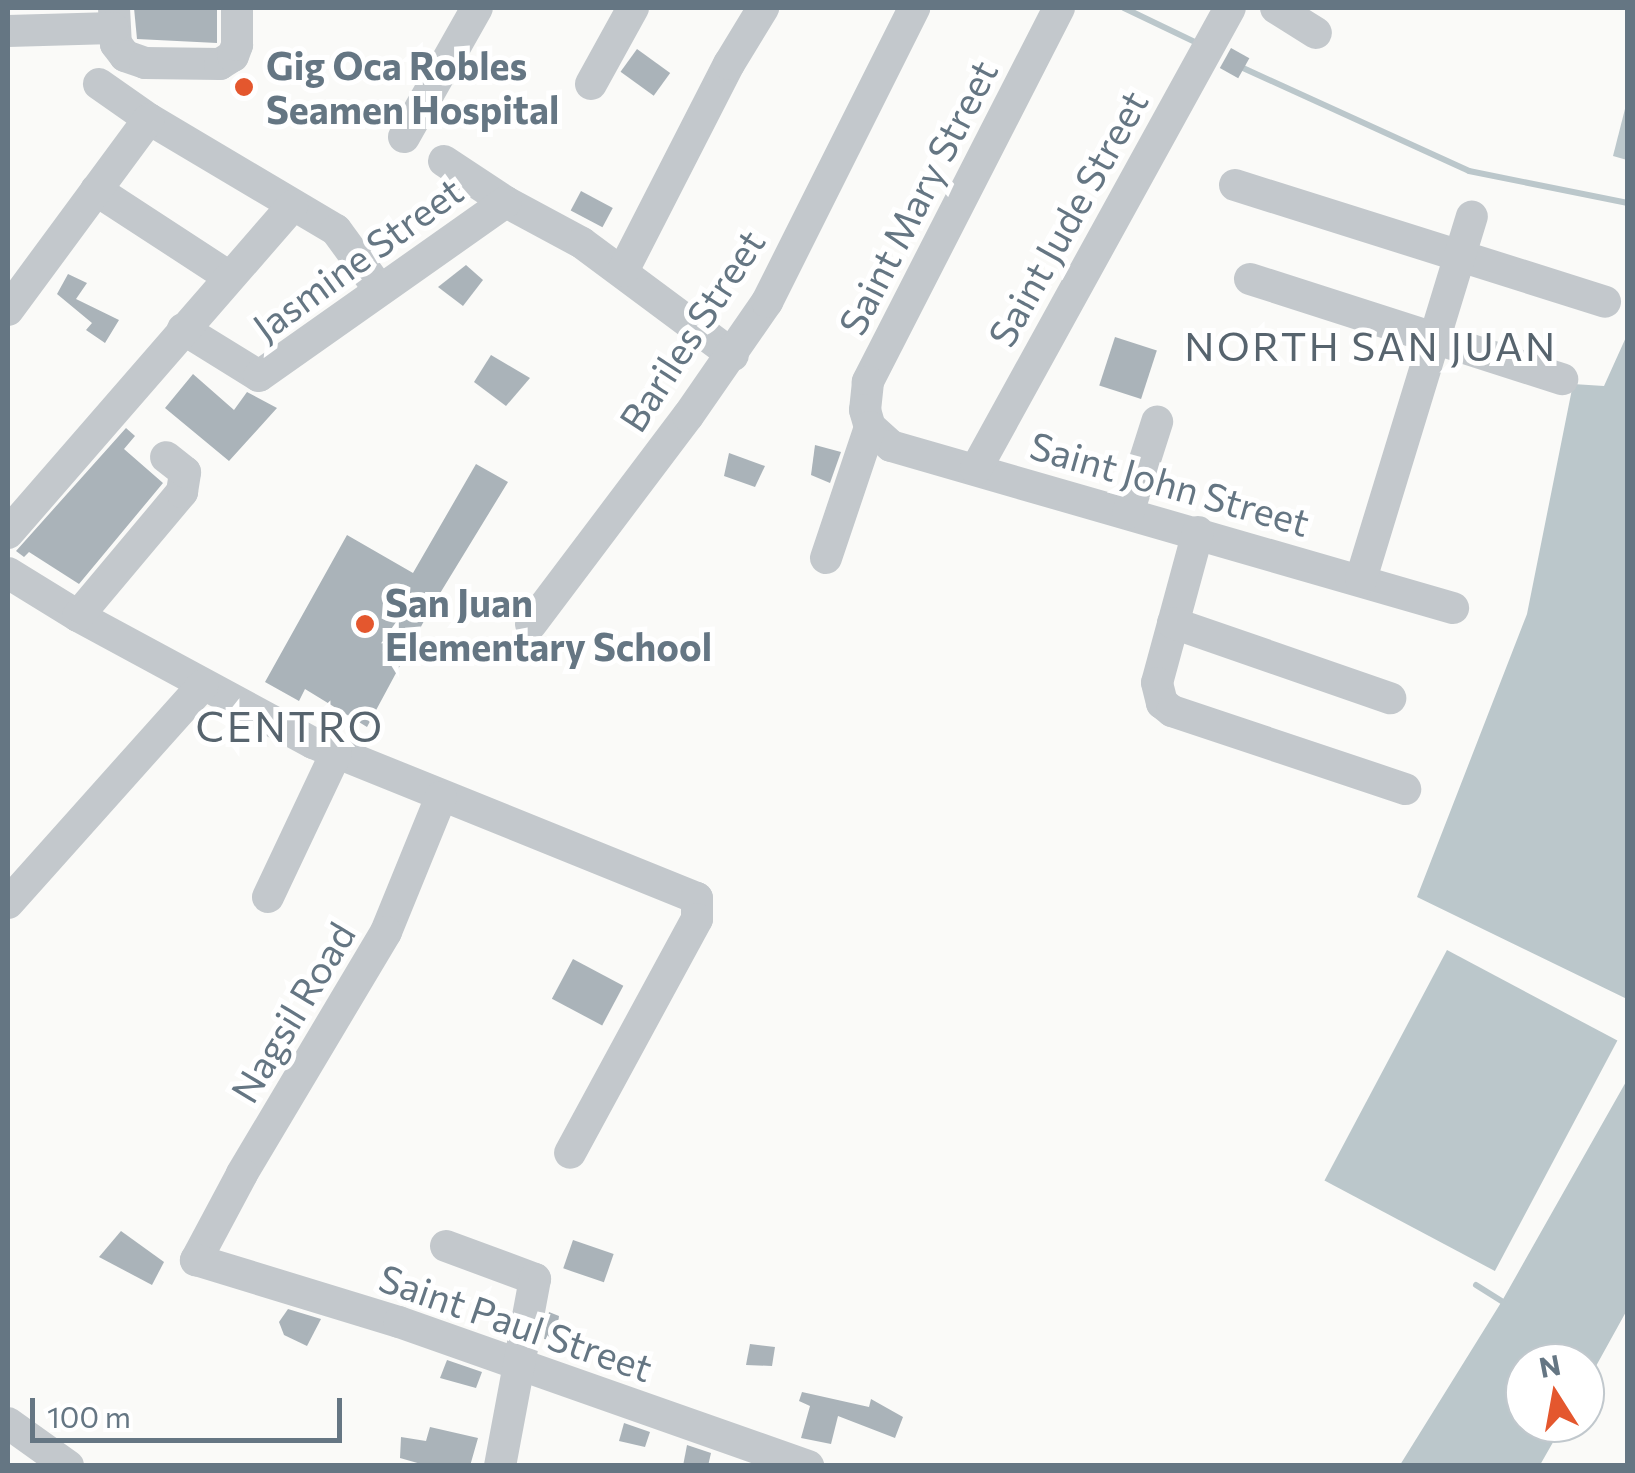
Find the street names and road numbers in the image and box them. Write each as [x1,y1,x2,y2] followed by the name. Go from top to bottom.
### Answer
[828,52,1006,342] street label: Saint Mary Street
[978,82,1156,354] street label: Saint Jude Street
[243,167,471,349] street label: Jasmine Street
[609,221,773,439] street label: Bariles Street
[1025,421,1315,545] street label: Saint John Street
[220,914,364,1110] street label: Nagsil Road
[373,1254,659,1390] street label: Saint Paul Street

